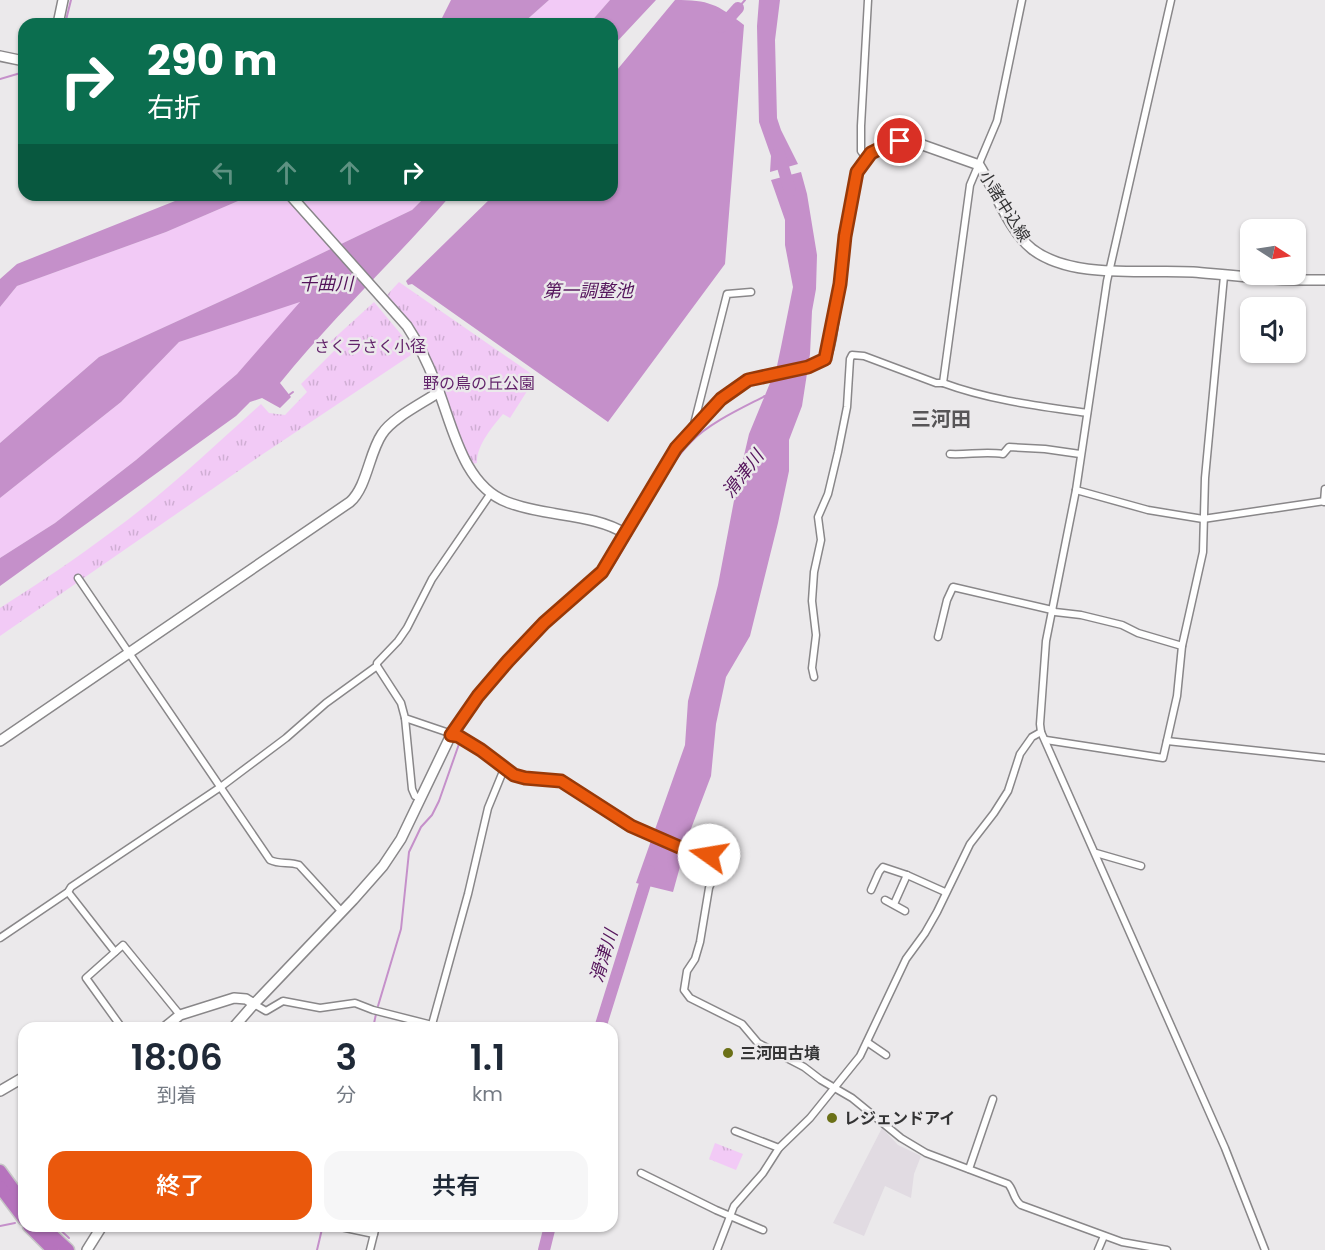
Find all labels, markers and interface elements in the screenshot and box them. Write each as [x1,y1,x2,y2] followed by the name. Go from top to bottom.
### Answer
[147,31,278,90] text: 290 m
[48,42,126,120] icon: right
[147,89,201,126] text: 右折
[874,115,925,166] pin
[883,124,916,157] icon: arrive
[207,156,240,189] icon: left
[270,156,303,189] icon: ahead
[333,156,366,189] icon: ahead
[396,156,429,189] icon: right
[974,166,1036,246] street label: 小諸中込線
[1240,219,1306,285] north arrow
[1240,219,1306,363] map controls
[299,271,355,296] water label: 千曲川
[543,278,635,303] water label: 第一調整池
[1240,297,1306,363] button: sound
[314,335,426,358] park label: さくラさく小径
[423,372,535,395] park label: 野の鳥の丘公園
[911,405,971,433] district label: 三河田
[716,443,770,503] water label: 滑津川
[677,823,741,887] position arrow
[584,924,624,985] water label: 滑津川
[131,1032,223,1083] text: 18:06
[335,1032,357,1083] text: 3
[470,1032,505,1083] text: 1.1
[740,1042,820,1065] place label: 三河田古墳
[721,1046,735,1060] marker: 三河田古墳
[472,1080,503,1108] text: km
[157,1081,197,1109] text: 到着
[336,1081,356,1109] text: 分
[844,1107,955,1130] place label: レジェンドアイ
[825,1111,839,1125] marker: レジェンドアイ
[48,1151,312,1220] button: 終了
[324,1151,588,1220] button: 共有

